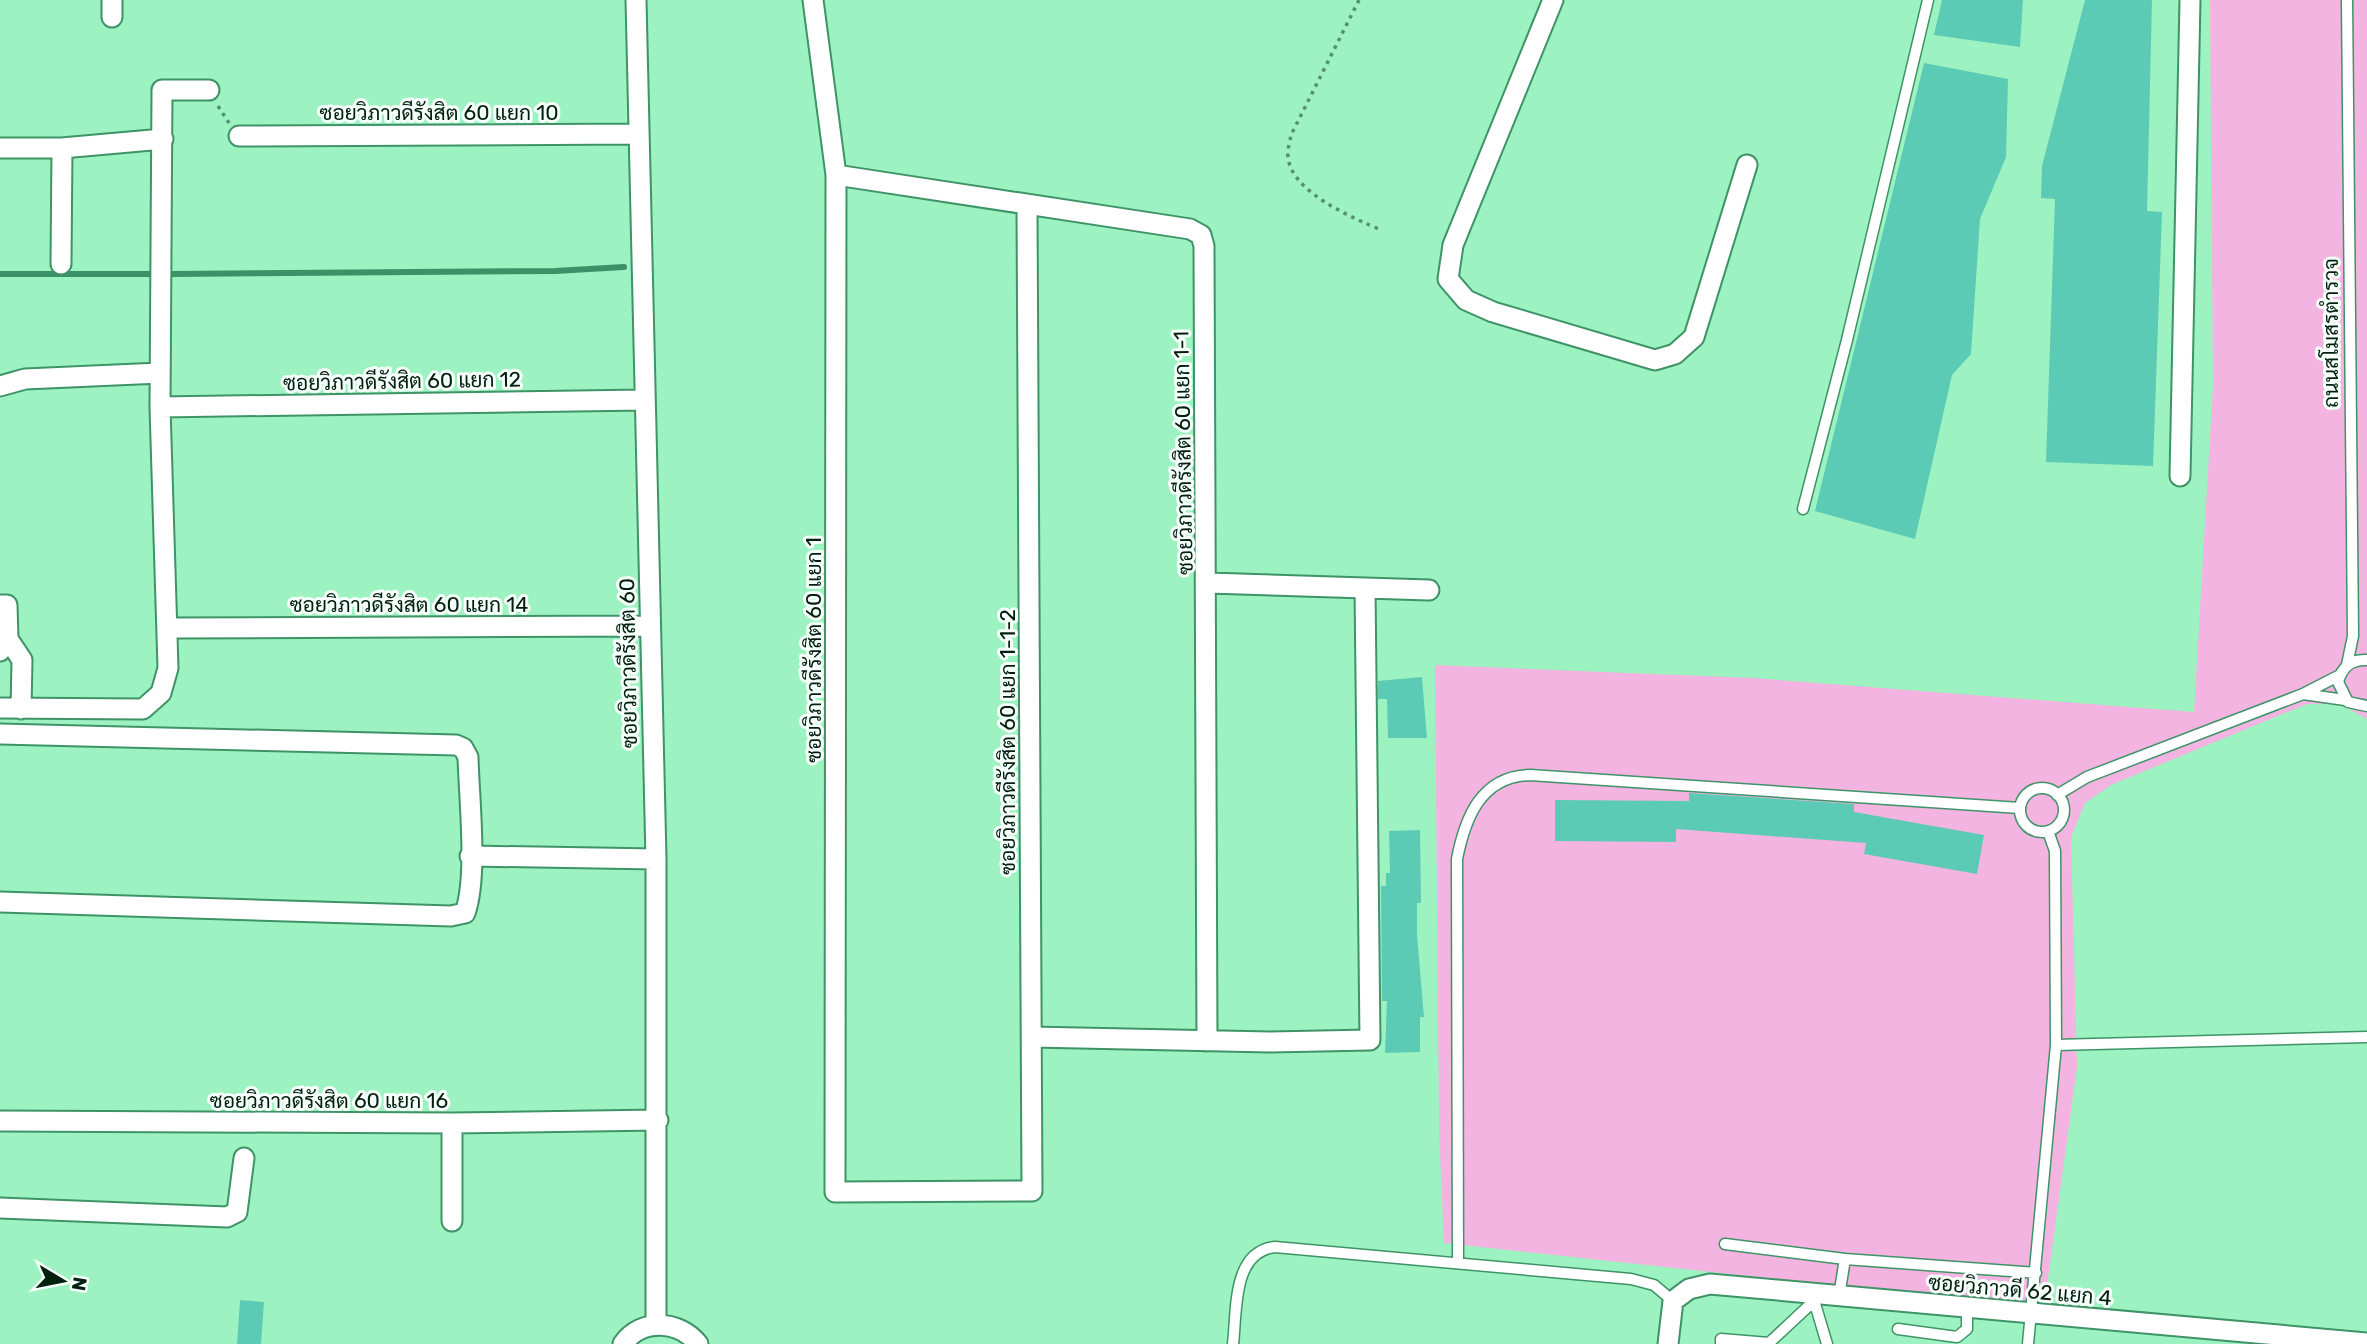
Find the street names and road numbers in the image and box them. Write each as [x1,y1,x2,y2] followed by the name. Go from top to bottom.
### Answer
[320,100,558,125] street label: ซอยวิภาวดีรังสิต 60 แยก 10
[2318,258,2343,408] street label: ถนนสโมสรตำรวจ
[1168,331,1198,575] street label: ซอยวิภาวดีรังสิต 60 แยก 1-1
[283,366,521,396] street label: ซอยวิภาวดีรังสิต 60 แยก 12
[801,537,826,763] street label: ซอยวิภาวดีรังสิต 60 แยก 1
[614,578,642,748] street label: ซอยวิภาวดีรังสิต 60
[290,592,528,617] street label: ซอยวิภาวดีรังสิต 60 แยก 14
[995,609,1020,875] street label: ซอยวิภาวดีรังสิต 60 แยก 1-1-2
[210,1088,448,1113] street label: ซอยวิภาวดีรังสิต 60 แยก 16
[1927,1270,2113,1310] street label: ซอยวิภาวดี 62 แยก 4

